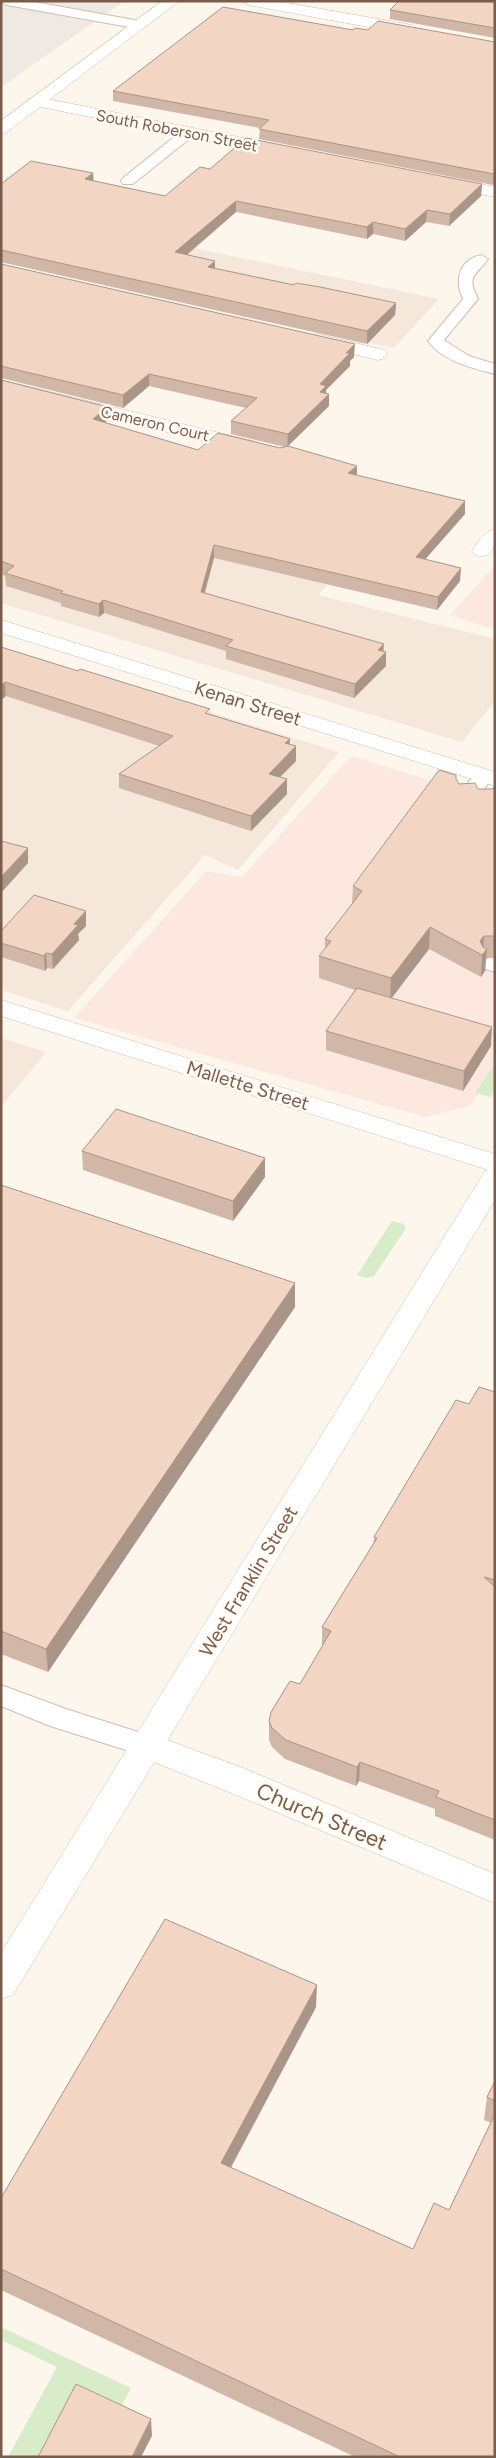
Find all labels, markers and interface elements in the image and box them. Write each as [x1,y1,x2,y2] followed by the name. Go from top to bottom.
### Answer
[94,105,259,155] street label: South Roberson Street
[99,402,211,445] street label: Cameron Court
[192,676,304,731] street label: Kenan Street
[184,1056,312,1115] street label: Mallette Street
[194,1502,303,1661] street label: West Franklin Street
[253,1777,391,1856] street label: Church Street

